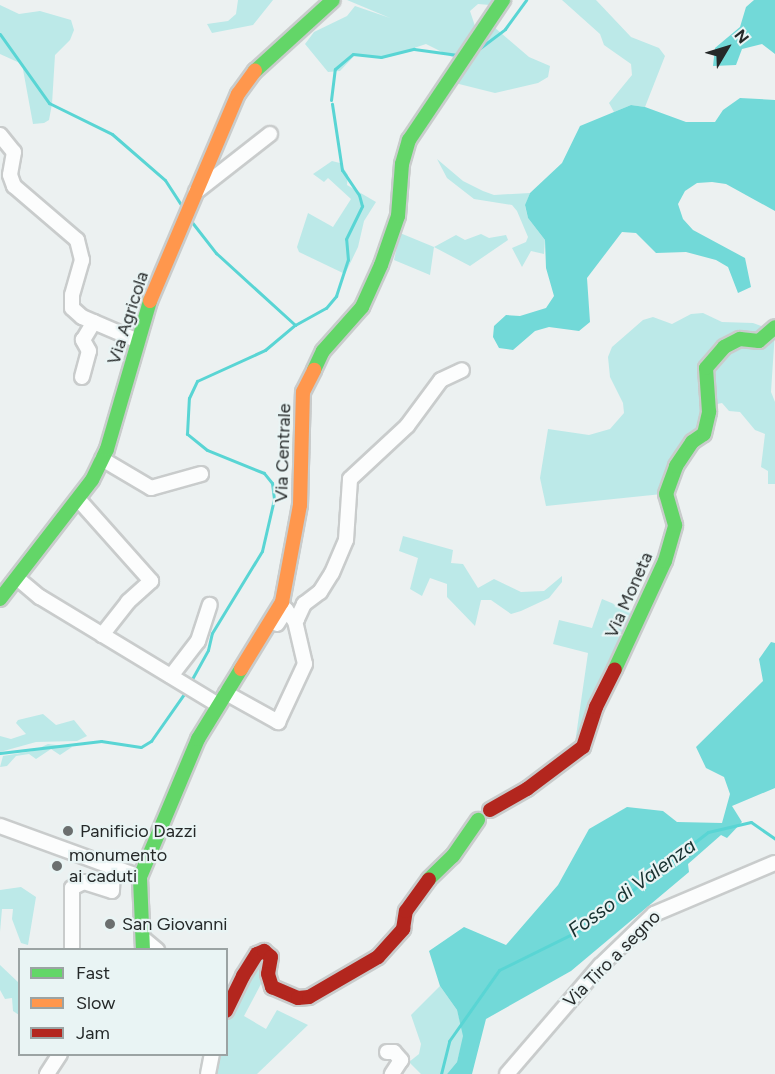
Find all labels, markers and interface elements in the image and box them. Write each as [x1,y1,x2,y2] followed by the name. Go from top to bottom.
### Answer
[697,18,757,78] north arrow
[730,26,753,47] text: N
[103,269,153,367] street label: Via Agricola
[270,403,296,503] street label: Via Centrale
[600,549,658,641] street label: Via Moneta
[80,820,197,842] place label: Panificio Dazzi
[61,824,75,838] marker: Panificio Dazzi
[563,834,701,942] water label: Fosso di Valenza
[69,845,167,888] place label: monumento ai caduti
[50,859,64,873] marker: monumento ai caduti
[559,906,665,1012] street label: Via Tiro a segno
[122,913,227,935] place label: San Giovanni
[103,917,117,931] marker: San Giovanni
[18,948,228,1056] legend
[76,962,110,984] text: Fast
[76,992,115,1014] text: Slow
[76,1022,110,1044] text: Jam

